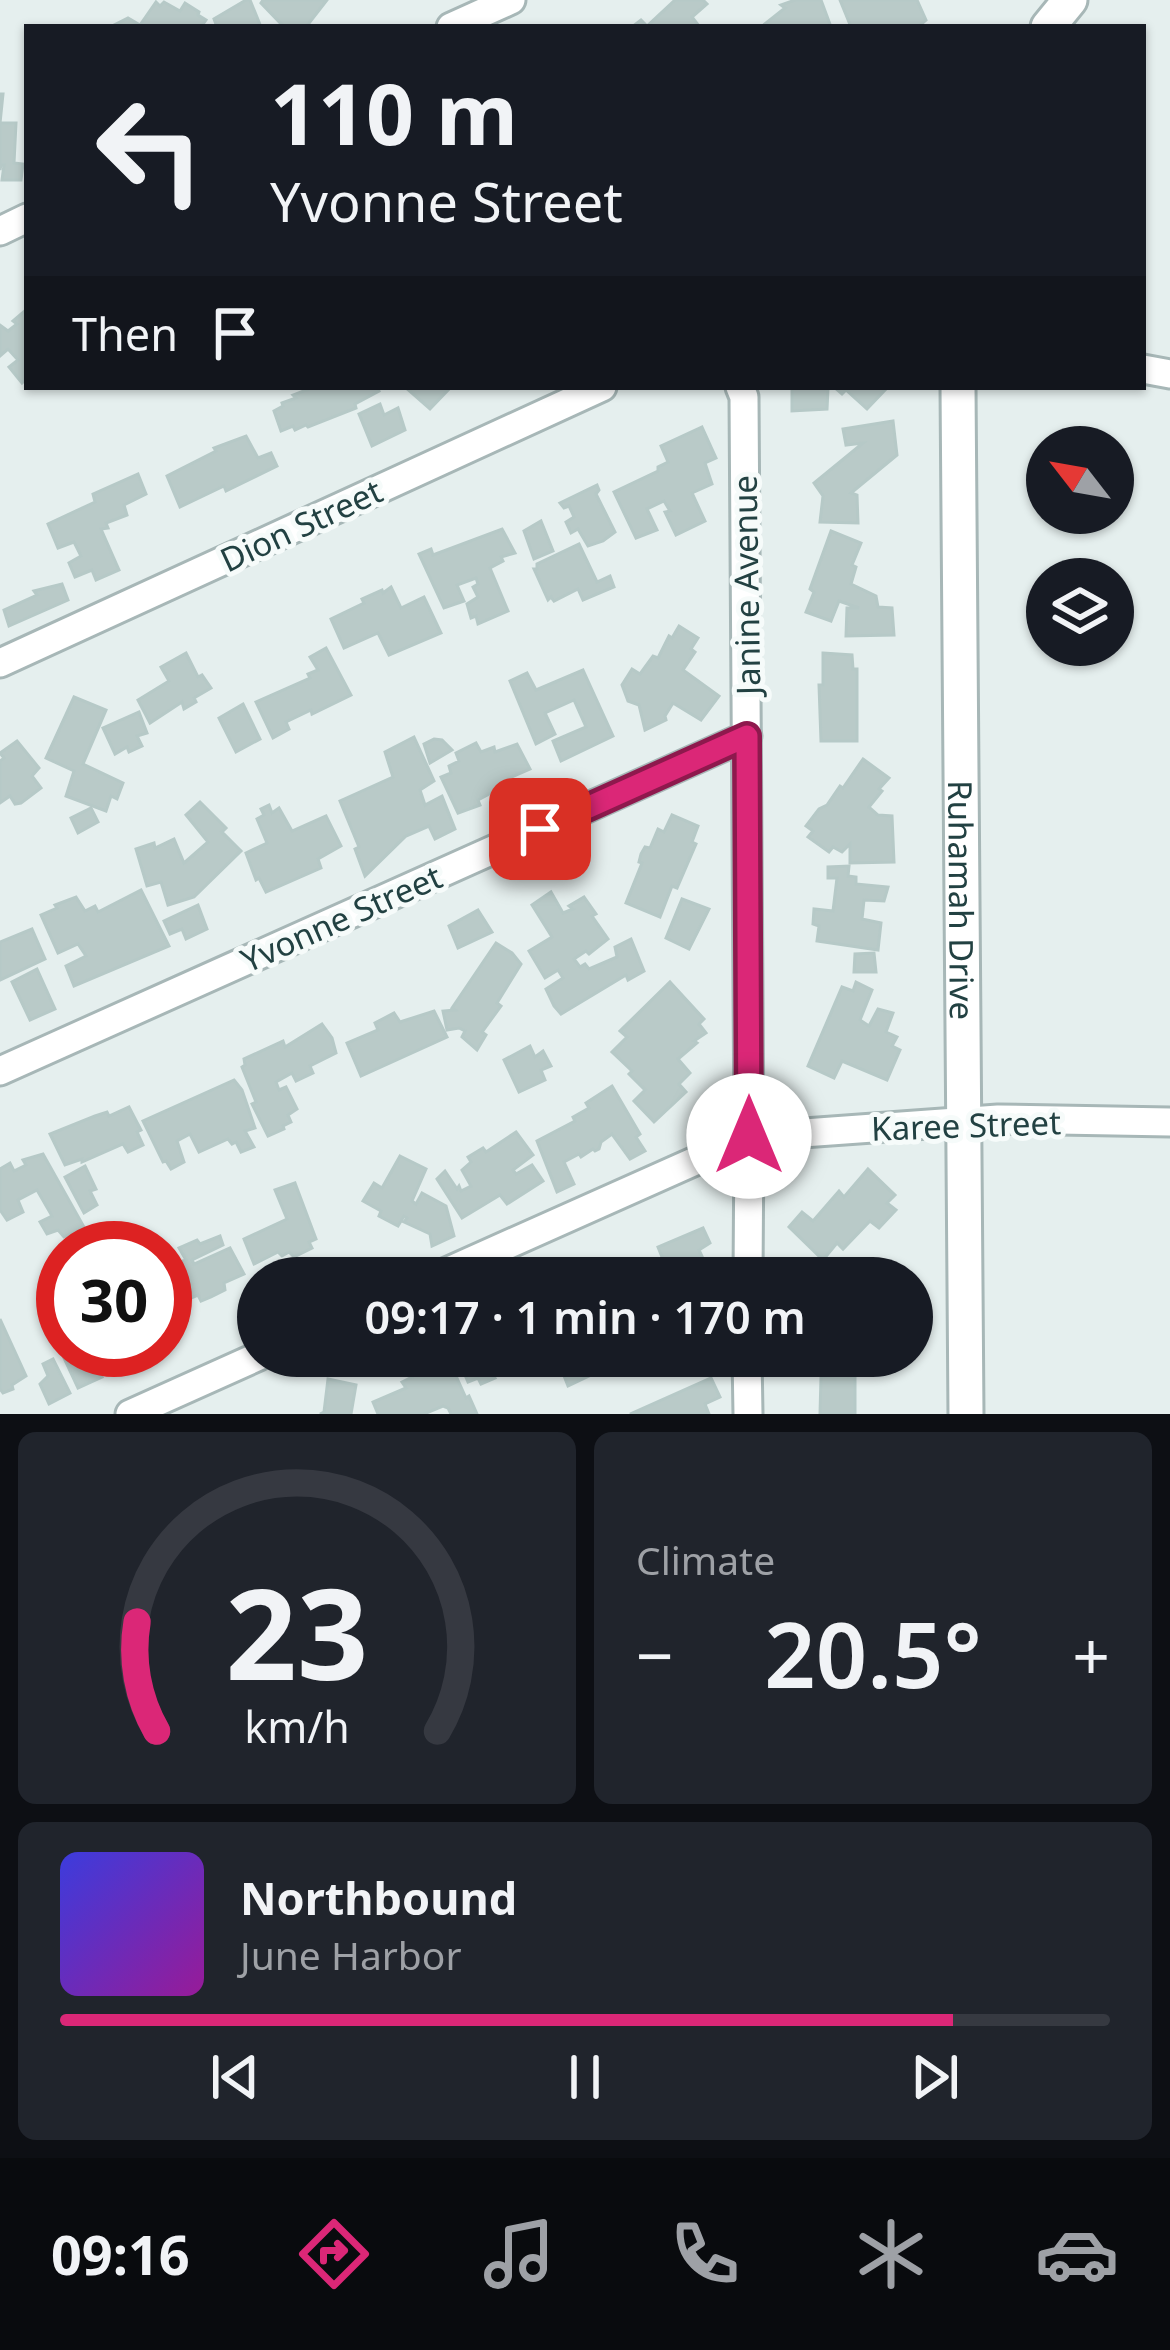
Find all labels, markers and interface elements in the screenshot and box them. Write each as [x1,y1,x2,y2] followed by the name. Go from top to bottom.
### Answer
[270,55,518,170] text: 110 m
[72,72,228,228] icon: left
[270,164,623,238] text: Yvonne Street
[202,300,268,366] icon: arrive
[72,303,178,364] text: Then
[1026,426,1134,534] north arrow
[1026,426,1134,666] map controls
[213,468,389,582] street label: Dion Street
[722,475,770,698] street label: Janine Avenue
[1026,558,1134,666] button: layers
[489,778,591,880] pin
[939,780,985,1020] street label: Ruhamah Drive
[507,796,573,862] icon: arrive
[233,854,449,982] street label: Yvonne Street
[686,1073,812,1199] position arrow
[870,1099,1062,1151] street label: Karee Street
[36,1221,192,1377] speed limit sign: 30
[364,1286,806,1347] text: 09:17 · 1 min · 170 m
[636,1533,775,1586] text: Climate
[226,1547,368,1717] text: 23
[764,1592,982,1714] text: 20.5°
[636,1609,674,1699] text: −
[1072,1609,1110,1699] text: +
[244,1697,350,1756] text: km/h
[240,1867,517,1928] text: Northbound
[240,1928,462,1981] text: June Harbor
[202,2044,268,2110] icon: previous
[552,2044,618,2110] icon: pause
[902,2044,968,2110] icon: next
[292,2212,376,2296] icon: directions
[477,2212,561,2296] icon: music
[663,2212,747,2296] icon: phone
[849,2212,933,2296] icon: climate
[1035,2212,1119,2296] icon: car
[51,2217,190,2291] text: 09:16

